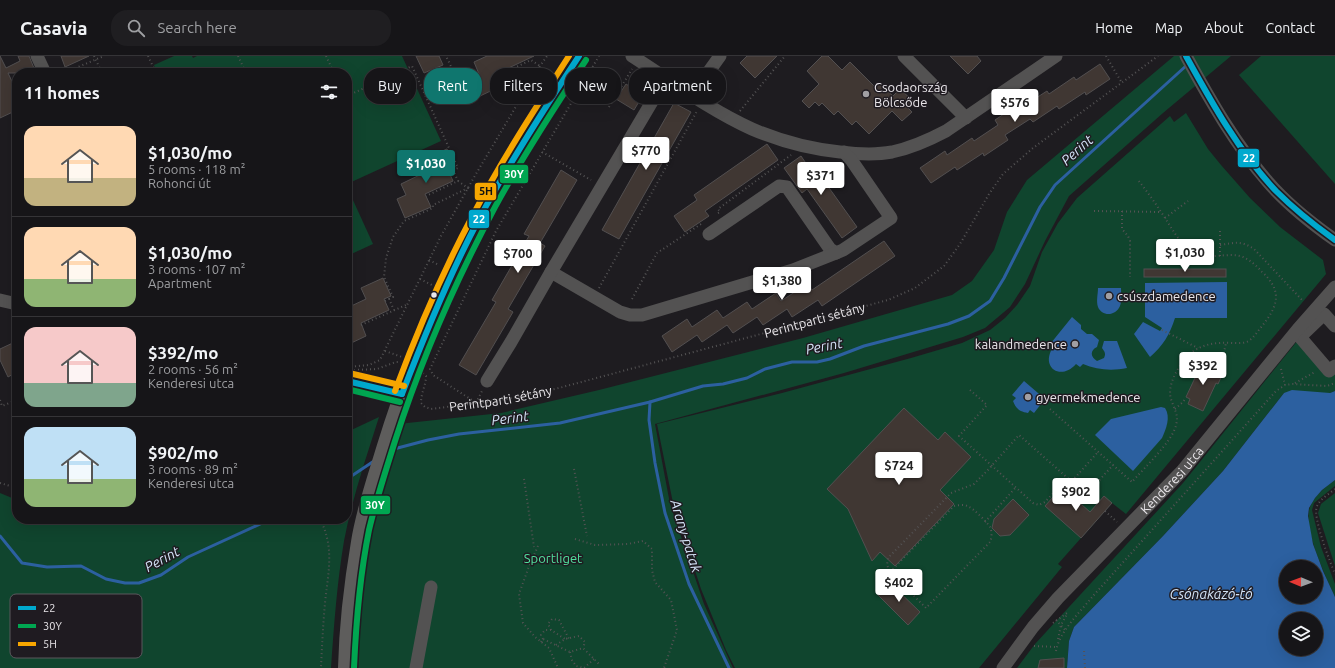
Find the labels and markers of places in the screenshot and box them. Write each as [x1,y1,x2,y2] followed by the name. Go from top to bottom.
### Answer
[874,80,948,109] place label: Csodaország Bölcsőde
[861,89,871,99] marker: Csodaország Bölcsőde
[991,89,1039,123] pin: $576
[622,137,670,171] pin: $770
[393,150,459,184] pin: $1,030
[797,162,845,196] pin: $371
[1152,239,1218,273] pin: $1,030
[494,240,542,274] pin: $700
[749,267,815,301] pin: $1,380
[1117,289,1216,303] place label: csúszdamedence
[429,290,439,300] unlabelled marker
[1104,291,1114,301] marker: csúszdamedence
[975,337,1067,351] place label: kalandmedence
[1070,339,1080,349] marker: kalandmedence
[1179,352,1227,386] pin: $392
[1036,390,1141,404] place label: gyermekmedence
[1023,392,1033,402] marker: gyermekmedence
[875,452,923,486] pin: $724
[1052,478,1100,512] pin: $902
[875,569,923,603] pin: $402

